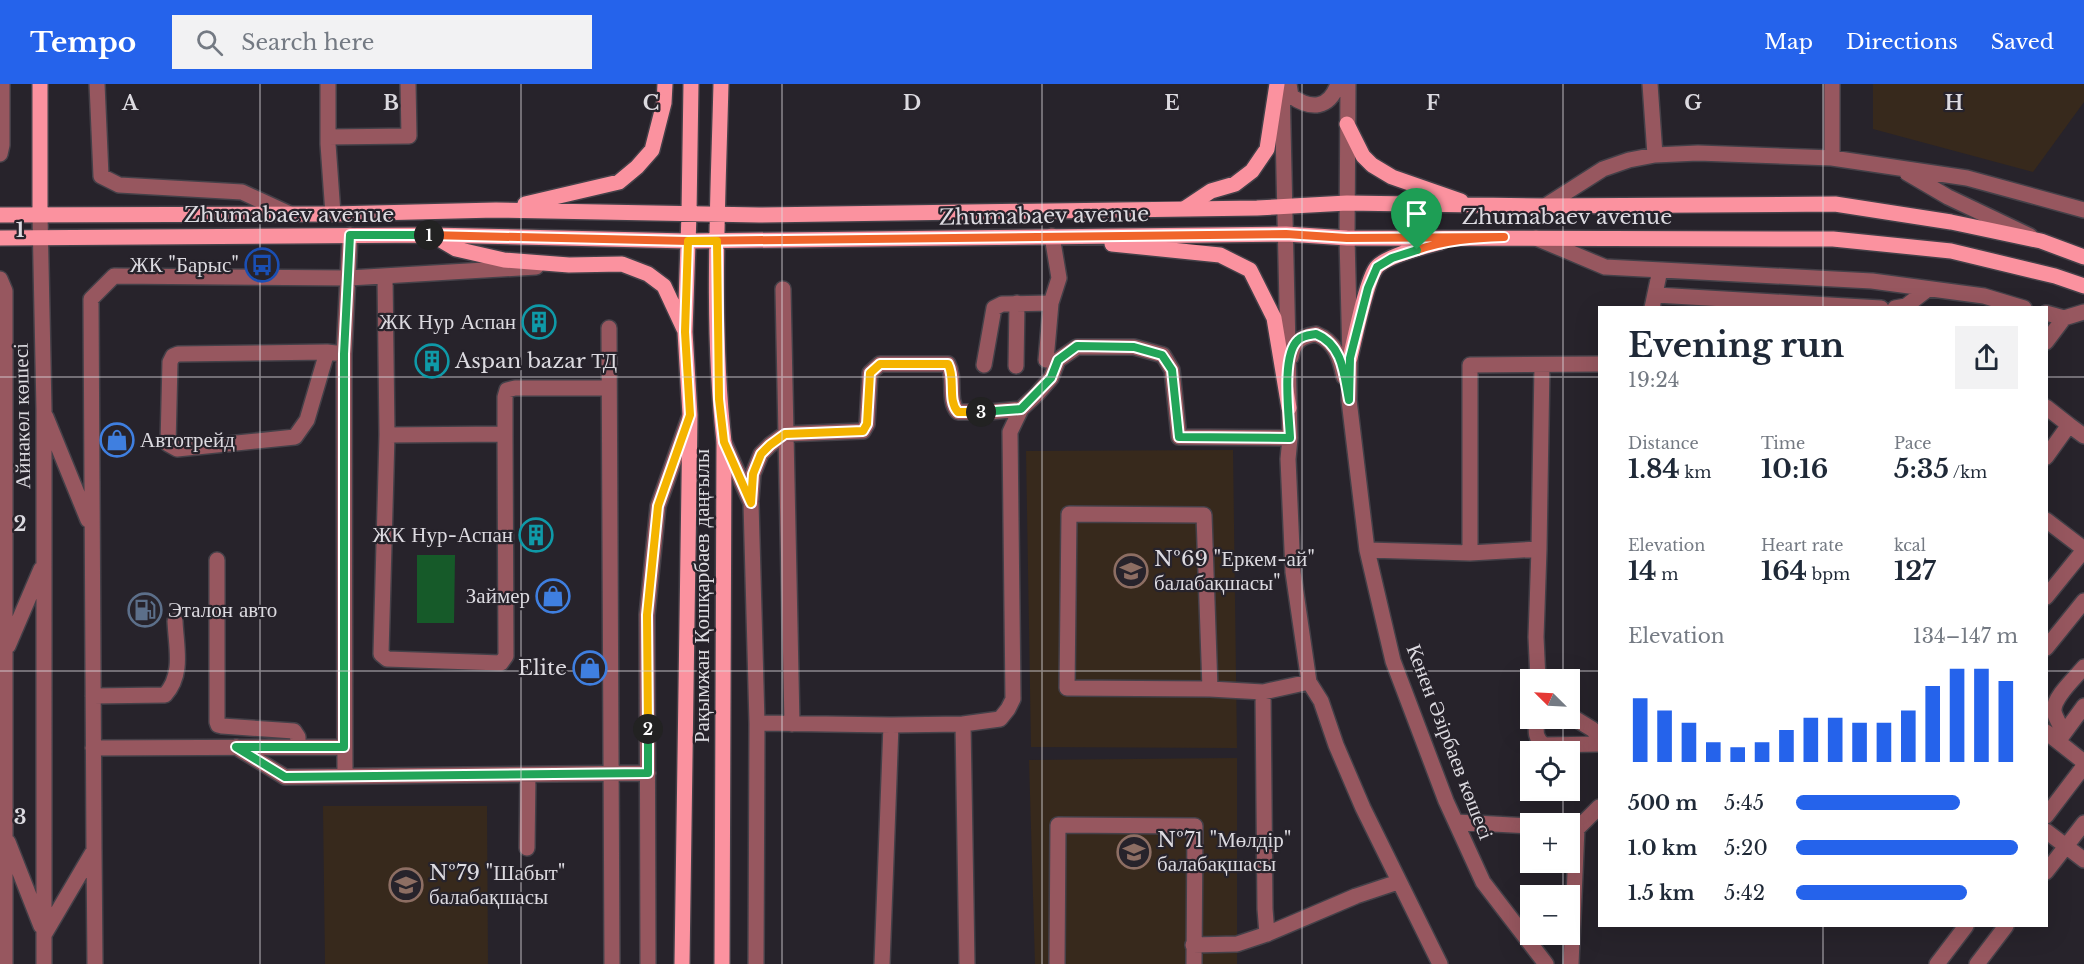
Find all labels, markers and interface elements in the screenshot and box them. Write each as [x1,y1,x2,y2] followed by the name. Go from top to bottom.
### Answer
[172,15,592,69] search box
[30,25,136,60] text: Tempo
[193,26,226,59] icon: search
[241,29,374,56] text: Search here
[1764,29,1813,55] text: Map
[1846,29,1958,55] text: Directions
[1991,29,2054,55] text: Saved
[121,91,139,115] text: A
[383,91,399,115] text: B
[643,91,659,115] text: C
[903,91,921,115] text: D
[1164,91,1180,115] text: E
[1426,91,1440,115] text: F
[1684,91,1702,115] text: G
[1945,91,1964,115] text: H
[1391,188,1442,250] pin
[1400,197,1433,230] icon: arrive
[939,201,1149,231] street label: Zhumabaev avenue
[184,202,394,228] street label: Zhumabaev avenue
[1462,204,1672,230] street label: Zhumabaev avenue
[16,218,25,242] text: 1
[414,220,444,250] pin: 1
[426,225,432,245] text: 1
[244,247,280,283] bus stop icon: ЖК "Барыс"
[130,252,239,278] place label: ЖК "Барыс"
[521,304,557,340] building icon: ЖК Нур Аспан
[379,309,516,335] place label: ЖК Нур Аспан
[1628,325,1844,366] text: Evening run
[1955,326,2018,389] button: share
[8,343,36,489] street label: Айнакөл көшесі
[414,343,450,379] building icon: Aspan bazar ТД
[454,348,617,374] place label: Aspan bazar ТД
[1628,368,1680,392] text: 19:24
[966,397,996,427] pin: 3
[976,402,986,422] text: 3
[99,422,135,458] shop icon: Автотрейд
[140,427,235,453] place label: Автотрейд
[1628,433,1699,453] text: Distance
[1761,433,1805,453] text: Time
[1894,433,1931,453] text: Pace
[689,449,715,743] street label: Рақымжан Қошқарбаев даңғылы
[1628,453,1680,485] text: 1.84
[1761,453,1828,485] text: 10:16
[1894,453,1949,485] text: 5:35
[1680,462,1712,482] text: km
[1949,462,1987,482] text: /km
[13,512,27,536] text: 2
[518,517,554,553] building icon: ЖК Нур-Аспан
[373,522,513,548] place label: ЖК Нур-Аспан
[1628,535,1705,555] text: Elevation
[1761,535,1843,555] text: Heart rate
[1894,535,1926,555] text: kcal
[1154,546,1315,596] place label: №69 "Еркем-ай" балабақшасы"
[1113,553,1149,589] school or university icon: №69 "Еркем-ай" балабақшасы"
[1628,555,1657,587] text: 14
[1761,555,1807,587] text: 164
[1894,555,1936,587] text: 127
[1657,564,1678,584] text: m
[1807,564,1850,584] text: bpm
[535,578,571,614] shop icon: Займер
[466,583,530,609] place label: Займер
[127,592,163,628] fuel station icon: Эталон авто
[168,597,277,623] place label: Эталон авто
[1628,624,1725,648] text: Elevation
[1913,624,2018,648] text: 134–147 m
[1401,641,1499,844] street label: Кенен Әзірбаев көшесі
[572,650,608,686] shop icon: Elite
[518,655,567,681] place label: Elite
[1520,669,1580,729] north arrow
[1520,669,1580,945] map controls
[633,714,663,744] pin: 2
[643,719,653,739] text: 2
[1520,741,1580,801] button: locate
[1628,791,1698,815] text: 500 m
[1724,791,1764,815] text: 5:45
[14,805,26,829] text: 3
[1520,813,1580,873] button: +
[1157,827,1292,877] place label: №71 "Мөлдір" балабақшасы
[1116,834,1152,870] school or university icon: №71 "Мөлдір" балабақшасы
[1628,836,1697,860] text: 1.0 km
[1724,836,1768,860] text: 5:20
[429,860,566,910] place label: №79 "Шабыт" балабақшасы
[388,867,424,903] school or university icon: №79 "Шабыт" балабақшасы
[1628,881,1695,905] text: 1.5 km
[1724,881,1765,905] text: 5:42
[1520,885,1580,945] button: −

